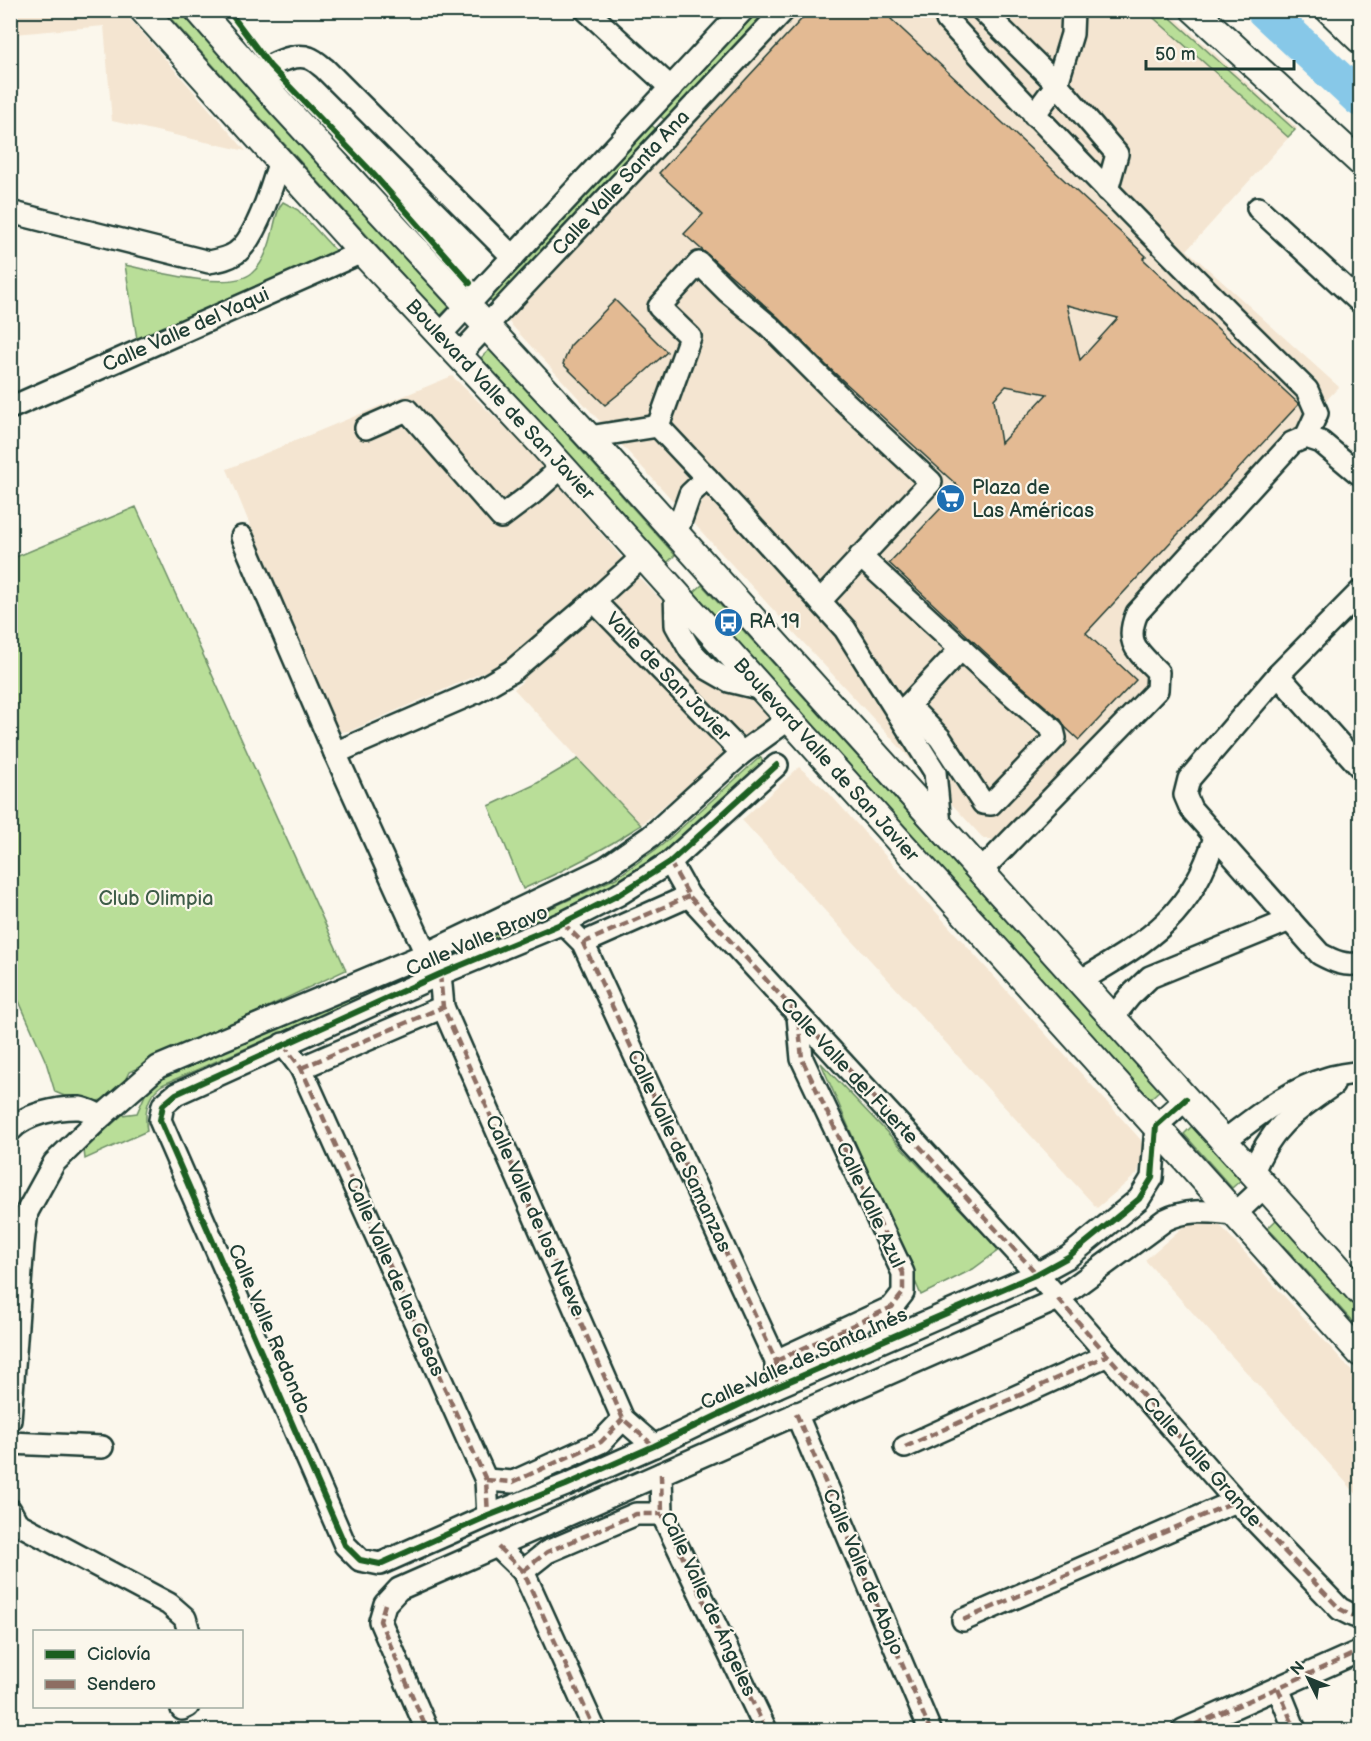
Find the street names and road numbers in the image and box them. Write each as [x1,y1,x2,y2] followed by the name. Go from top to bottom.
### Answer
[547,105,695,261] street label: Calle Valle Santa Ana
[99,282,273,378] street label: Calle Valle del Yaqui
[400,295,600,506] street label: Boulevard Valle de San Javier
[600,607,736,747] street label: Valle de San Javier
[728,653,924,867] street label: Boulevard Valle de San Javier
[402,900,552,982] street label: Calle Valle Bravo
[775,993,923,1149] street label: Calle Valle del Fuerte
[622,1046,737,1256] street label: Calle Valle de Samanzas
[480,1112,590,1321] street label: Calle Valle de los Nueve
[830,1138,910,1272] street label: Calle Valle Azul
[340,1174,450,1380] street label: Calle Valle de las Casas
[222,1240,316,1418] street label: Calle Valle Redondo
[697,1302,911,1415] street label: Calle Valle de Santa Inés
[1137,1392,1267,1532] street label: Calle Valle Grande
[817,1485,909,1659] street label: Calle Valle de Abajo
[655,1507,762,1700] street label: Calle Valle de Ángeles

